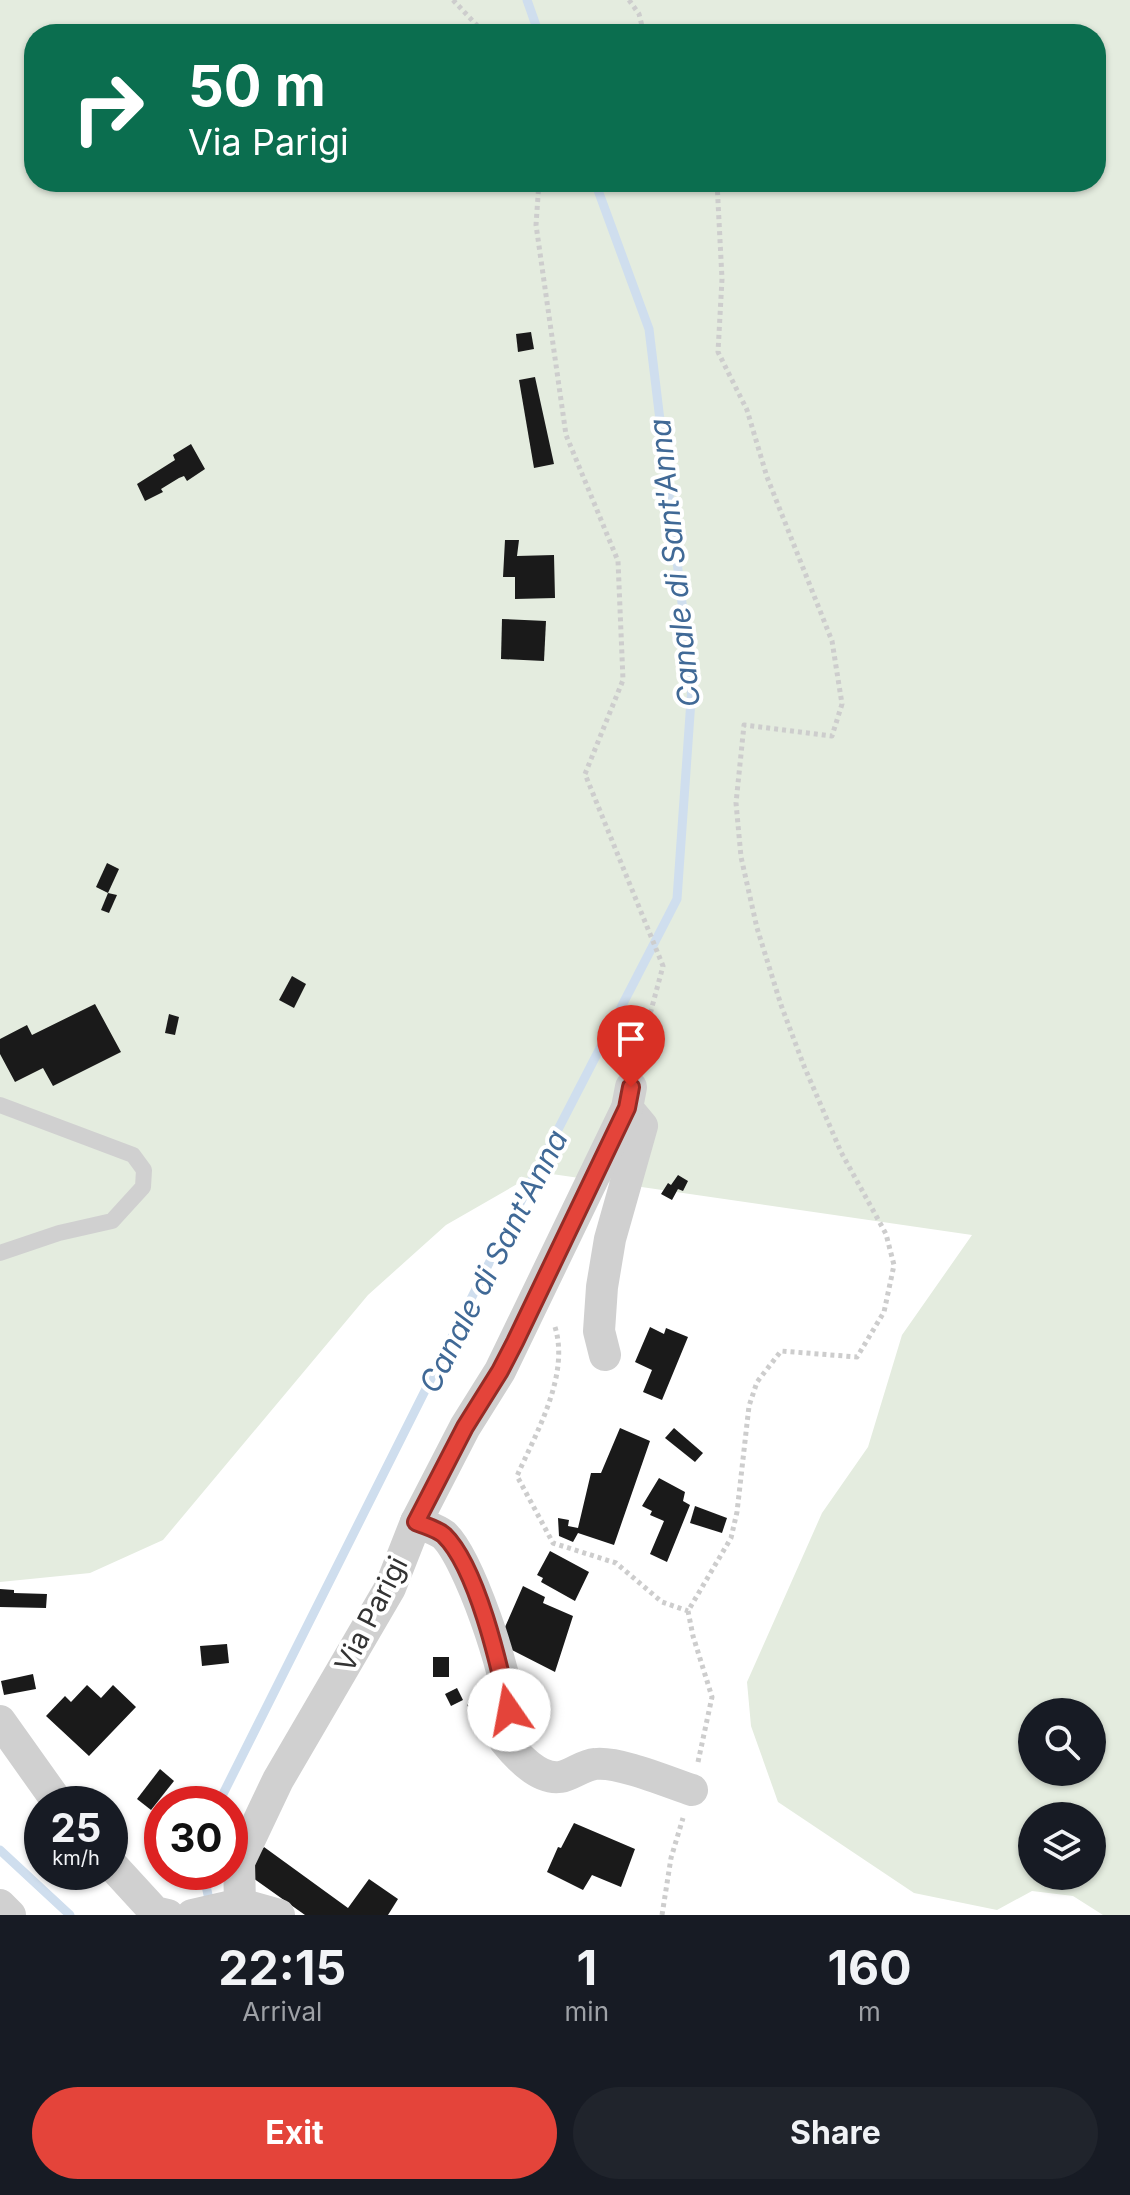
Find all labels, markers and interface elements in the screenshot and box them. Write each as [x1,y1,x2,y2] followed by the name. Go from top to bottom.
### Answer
[188,52,326,120] text: 50 m
[56,56,160,160] icon: right
[188,120,349,164] text: Via Parigi
[641,417,707,709] water label: Canale di Sant'Anna
[597,1005,665,1087] pin
[609,1017,653,1061] icon: arrive
[411,1124,575,1398] water label: Canale di Sant'Anna
[327,1551,415,1677] street label: Via Parigi
[467,1668,551,1752] position arrow
[1018,1698,1106,1890] map controls
[1018,1698,1106,1786] button: search
[144,1786,248,1890] speed limit sign: 30
[1018,1802,1106,1890] button: layers
[51,1803,101,1852] text: 25
[52,1846,100,1870] text: km/h
[218,1938,346,1997] text: 22:15
[576,1938,597,1997] text: 1
[827,1938,912,1997] text: 160
[242,1996,322,2027] text: Arrival
[565,1996,609,2027] text: min
[858,1996,881,2027] text: m
[32,2087,557,2179] button: Exit
[573,2087,1098,2179] button: Share

